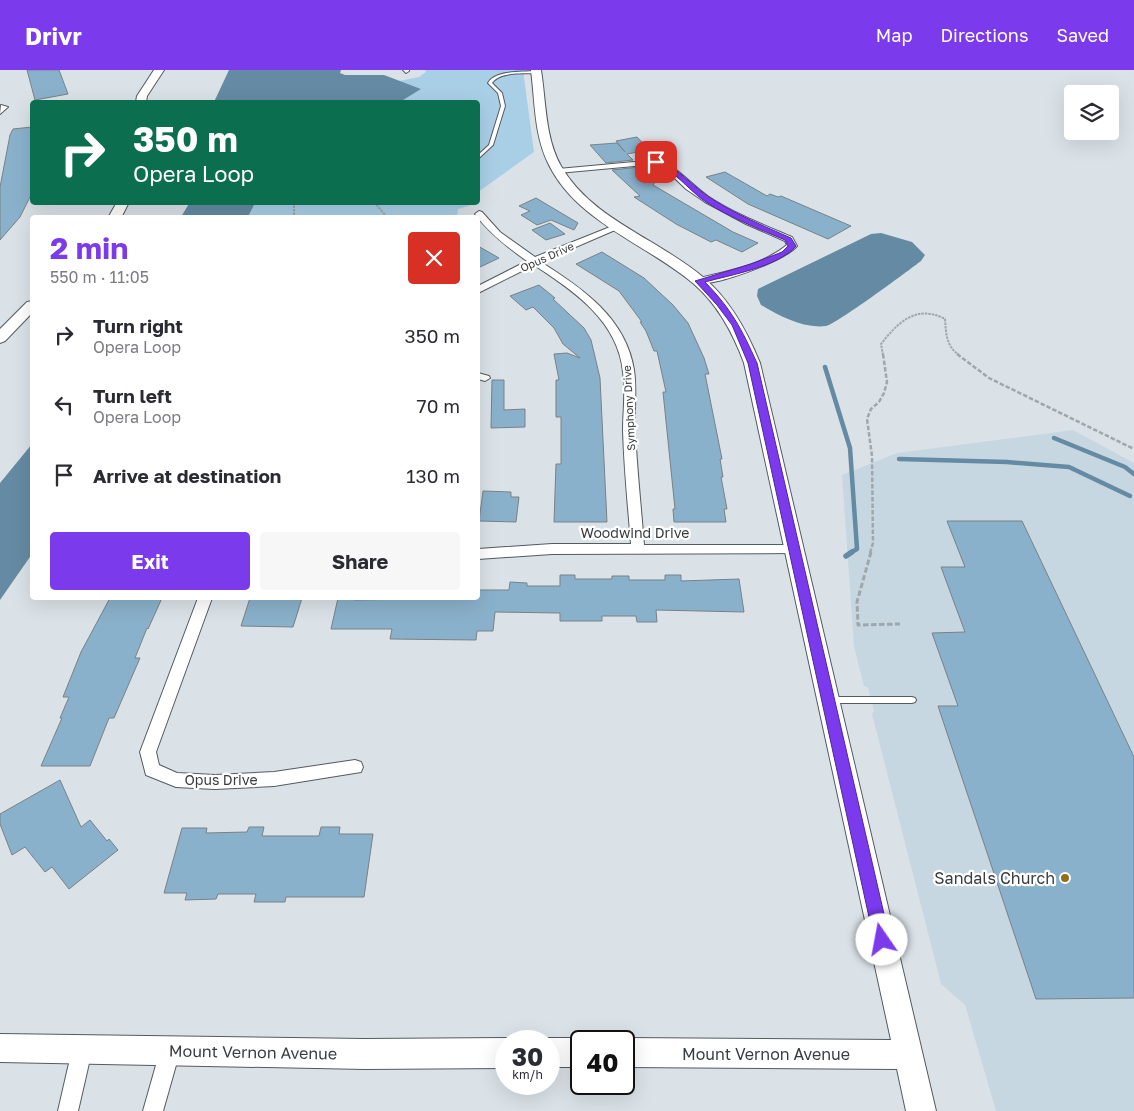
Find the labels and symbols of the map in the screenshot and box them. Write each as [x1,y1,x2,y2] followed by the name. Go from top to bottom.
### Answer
[635,141,677,183] pin
[518,239,576,274] street label: Opus Drive
[620,365,637,451] street label: Symphony Drive
[581,524,689,541] street label: Woodwind Drive
[184,771,258,788] street label: Opus Drive
[934,868,1055,888] place label: Sandals Church
[1059,872,1071,884] marker: Sandals Church
[855,913,907,965] position arrow
[570,1030,635,1095] speed limit sign: 40
[169,1041,337,1063] street label: Mount Vernon Avenue
[682,1044,850,1064] street label: Mount Vernon Avenue

